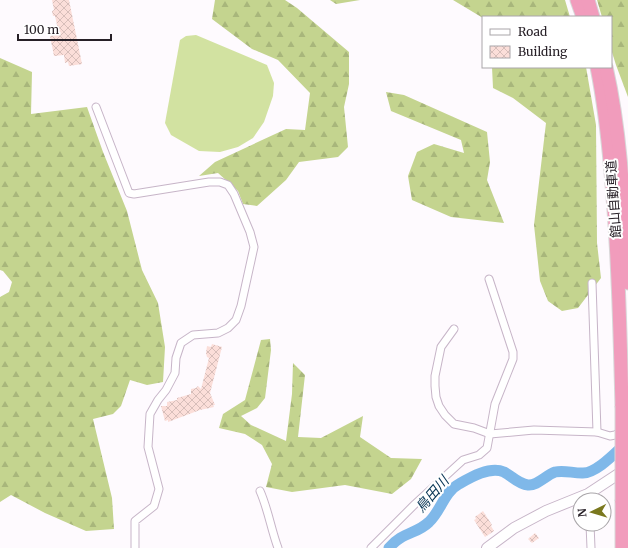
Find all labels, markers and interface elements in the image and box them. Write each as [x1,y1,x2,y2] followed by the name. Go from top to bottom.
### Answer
[18,16,111,42] scale bar
[482,16,612,68] legend
[24,22,59,37] text: 100 m
[518,24,547,39] text: Road
[518,44,568,59] text: Building
[602,159,625,238] street label: 館山自動車道
[411,471,454,516] water label: 鳥田川
[572,492,612,532] north arrow
[575,508,589,518] text: N

